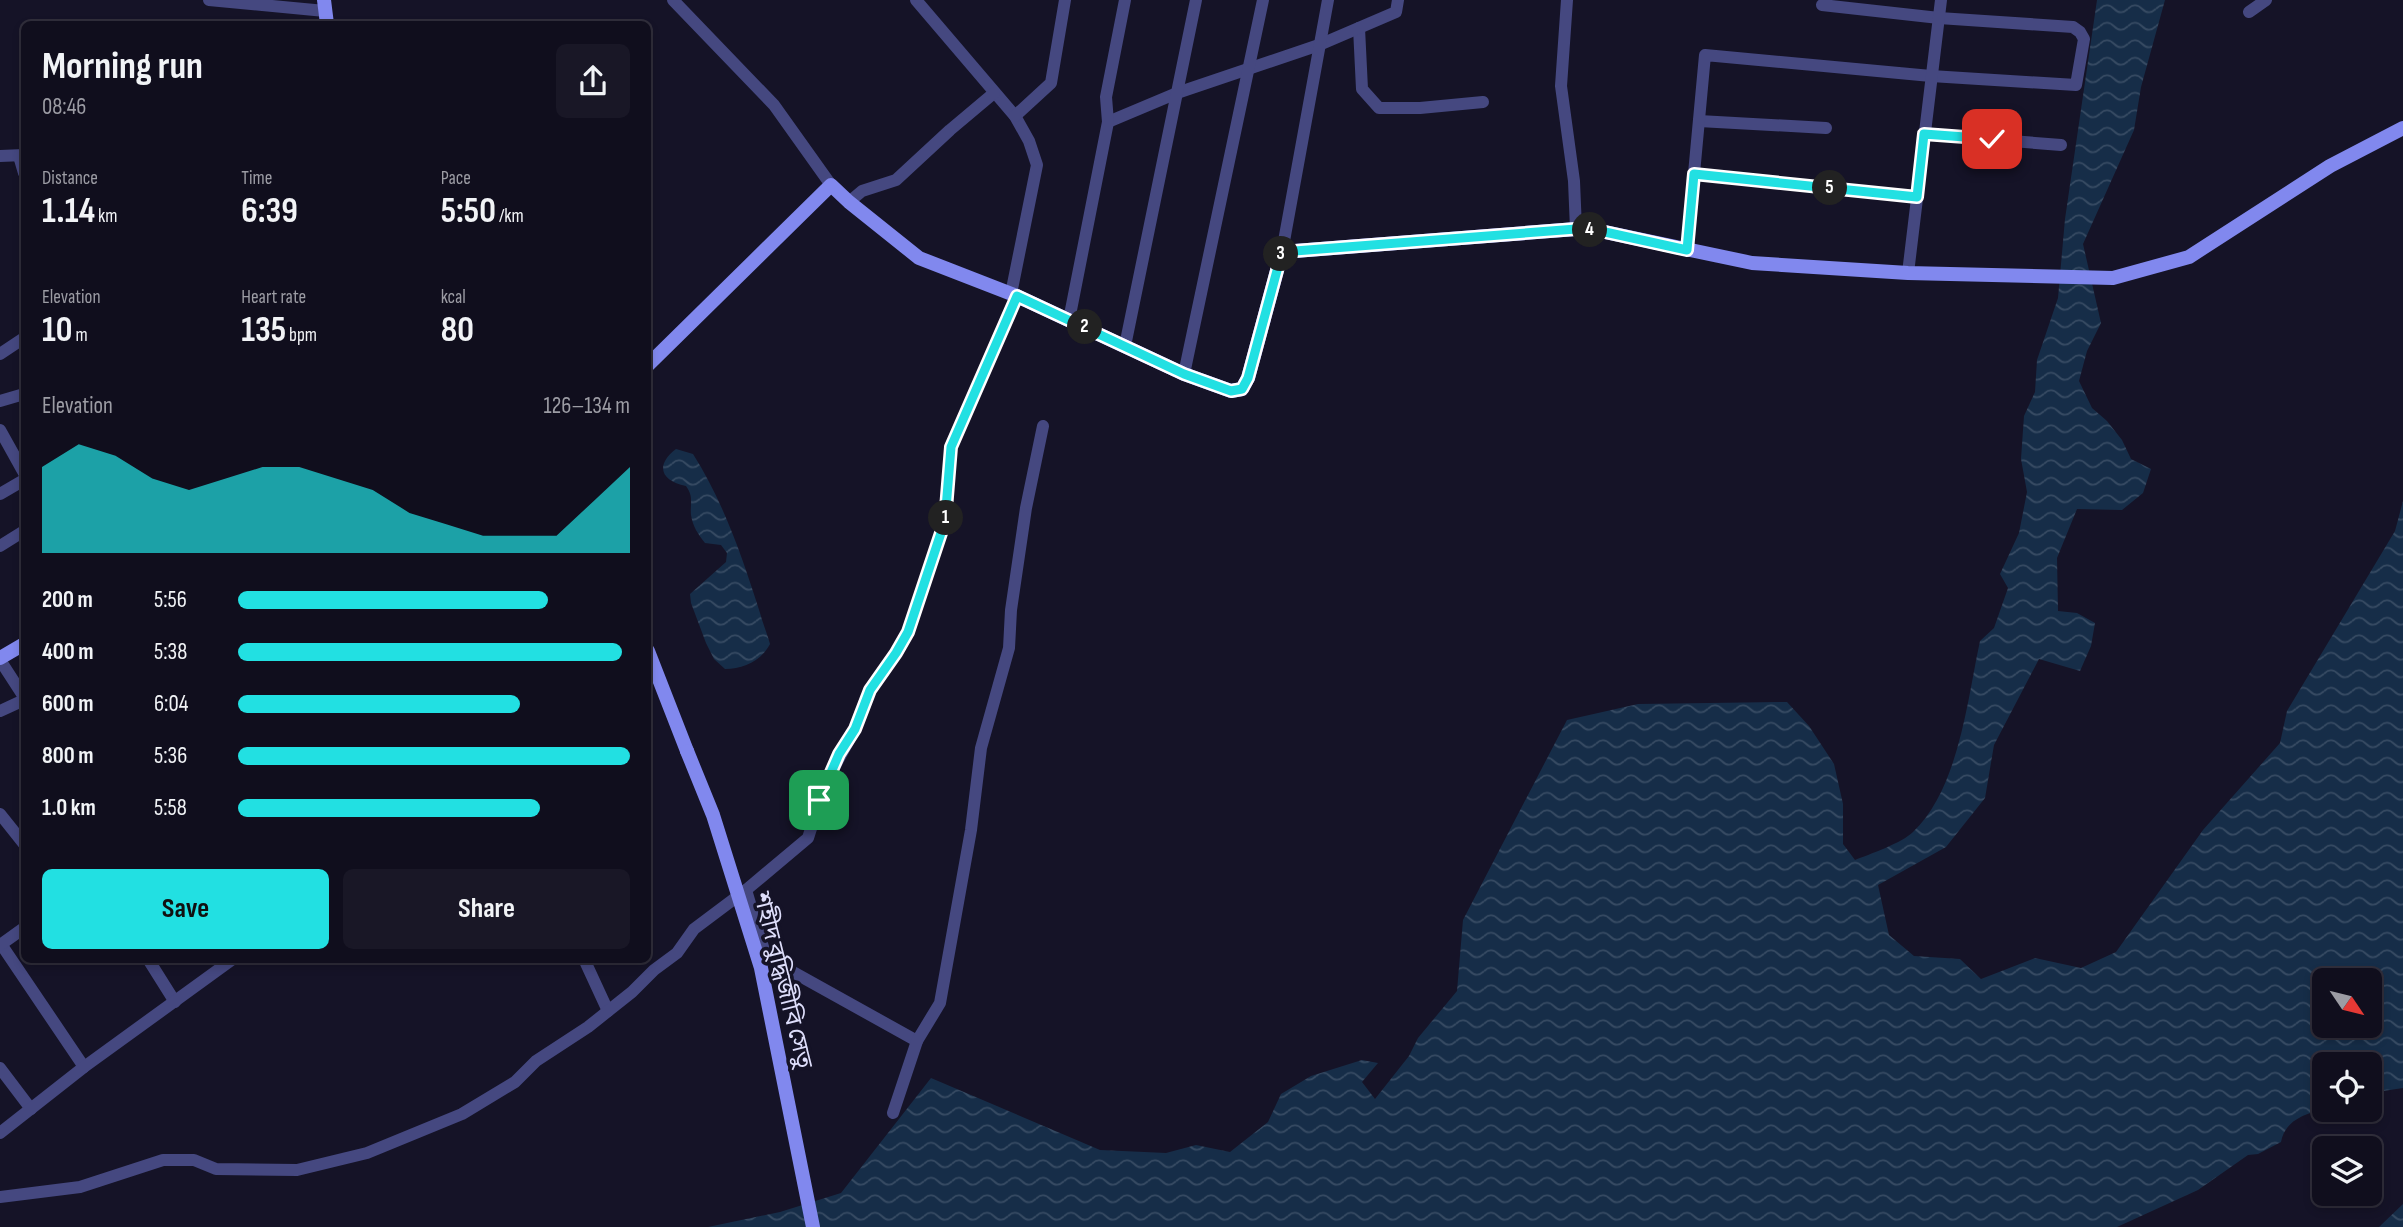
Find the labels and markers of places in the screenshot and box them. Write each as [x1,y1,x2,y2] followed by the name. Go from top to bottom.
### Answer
[1962,109,2022,169] pin
[1812,170,1848,206] pin: 5
[1572,212,1608,247] pin: 4
[1264,236,1298,272] pin: 3
[1068,310,1102,344] pin: 2
[928,500,964,536] pin: 1
[789,770,849,830] pin

